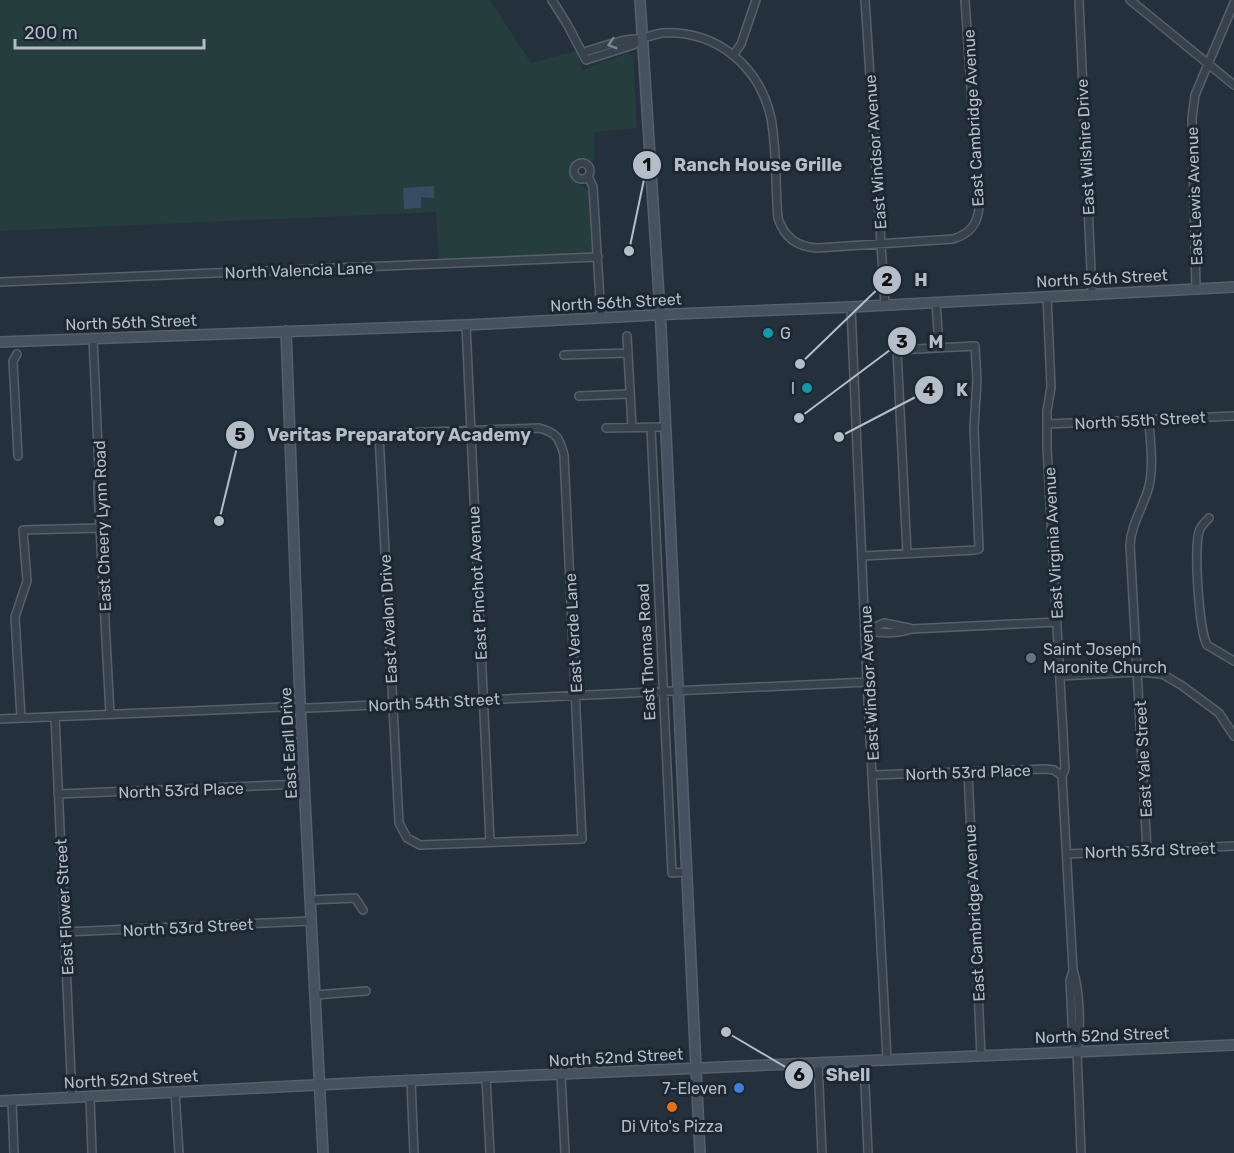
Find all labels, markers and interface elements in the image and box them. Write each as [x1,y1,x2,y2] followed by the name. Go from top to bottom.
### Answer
[15,12,204,50] scale bar
[24,22,78,44] text: 200 m
[959,29,988,207] street label: East Cambridge Avenue
[607,37,618,49] one-way arrow
[861,74,890,230] street label: East Windsor Avenue
[1072,78,1099,216] street label: East Wilshire Drive
[1183,126,1206,266] street label: East Lewis Avenue
[632,147,855,183] callout: Ranch House Grille
[643,154,651,176] text: 1
[674,154,843,176] text: Ranch House Grille
[224,258,374,283] street label: North Valencia Lane
[872,262,940,298] callout: H
[1036,266,1168,291] street label: North 56th Street
[881,269,893,291] text: 2
[914,269,928,291] text: H
[550,290,682,315] street label: North 56th Street
[65,311,197,334] street label: North 56th Street
[887,323,956,359] callout: M
[780,324,791,343] place label: G
[761,326,775,340] marker: G
[896,331,908,353] text: 3
[929,331,943,353] text: M
[914,372,980,408] callout: K
[791,379,795,398] place label: I
[923,379,935,401] text: 4
[956,379,968,401] text: K
[800,381,814,395] marker: I
[1074,408,1206,433] street label: North 55th Street
[225,417,544,453] callout: Veritas Preparatory Academy
[234,424,246,446] text: 5
[267,424,531,446] text: Veritas Preparatory Academy
[90,440,115,612] street label: East Cheery Lynn Road
[1040,467,1067,619] street label: East Virginia Avenue
[464,505,491,660] street label: East Pinchot Avenue
[376,554,401,684] street label: East Avalon Drive
[561,573,586,693] street label: East Verde Lane
[633,583,660,721] street label: East Thomas Road
[856,605,883,761] street label: East Windsor Avenue
[1043,640,1167,677] place label: Saint Joseph Maronite Church
[1024,651,1038,665] marker: Saint Joseph Maronite Church
[276,687,301,799] street label: East Earll Drive
[368,690,500,715] street label: North 54th Street
[1131,700,1156,818] street label: East Yale Street
[905,761,1031,784] street label: North 53rd Place
[118,779,244,802] street label: North 53rd Place
[960,824,989,1002] street label: East Cambridge Avenue
[51,838,78,976] street label: East Flower Street
[1084,839,1216,862] street label: North 53rd Street
[122,915,254,940] street label: North 53rd Street
[1034,1024,1170,1047] street label: North 52nd Street
[548,1044,684,1071] street label: North 52nd Street
[784,1057,883,1093] callout: Shell
[793,1064,805,1086] text: 6
[826,1064,870,1086] text: Shell
[63,1066,199,1093] street label: North 52nd Street
[662,1079,727,1098] place label: 7-Eleven
[732,1081,746,1095] marker: 7-Eleven
[665,1100,679,1114] marker: Di Vito's Pizza
[621,1117,723,1136] place label: Di Vito's Pizza

